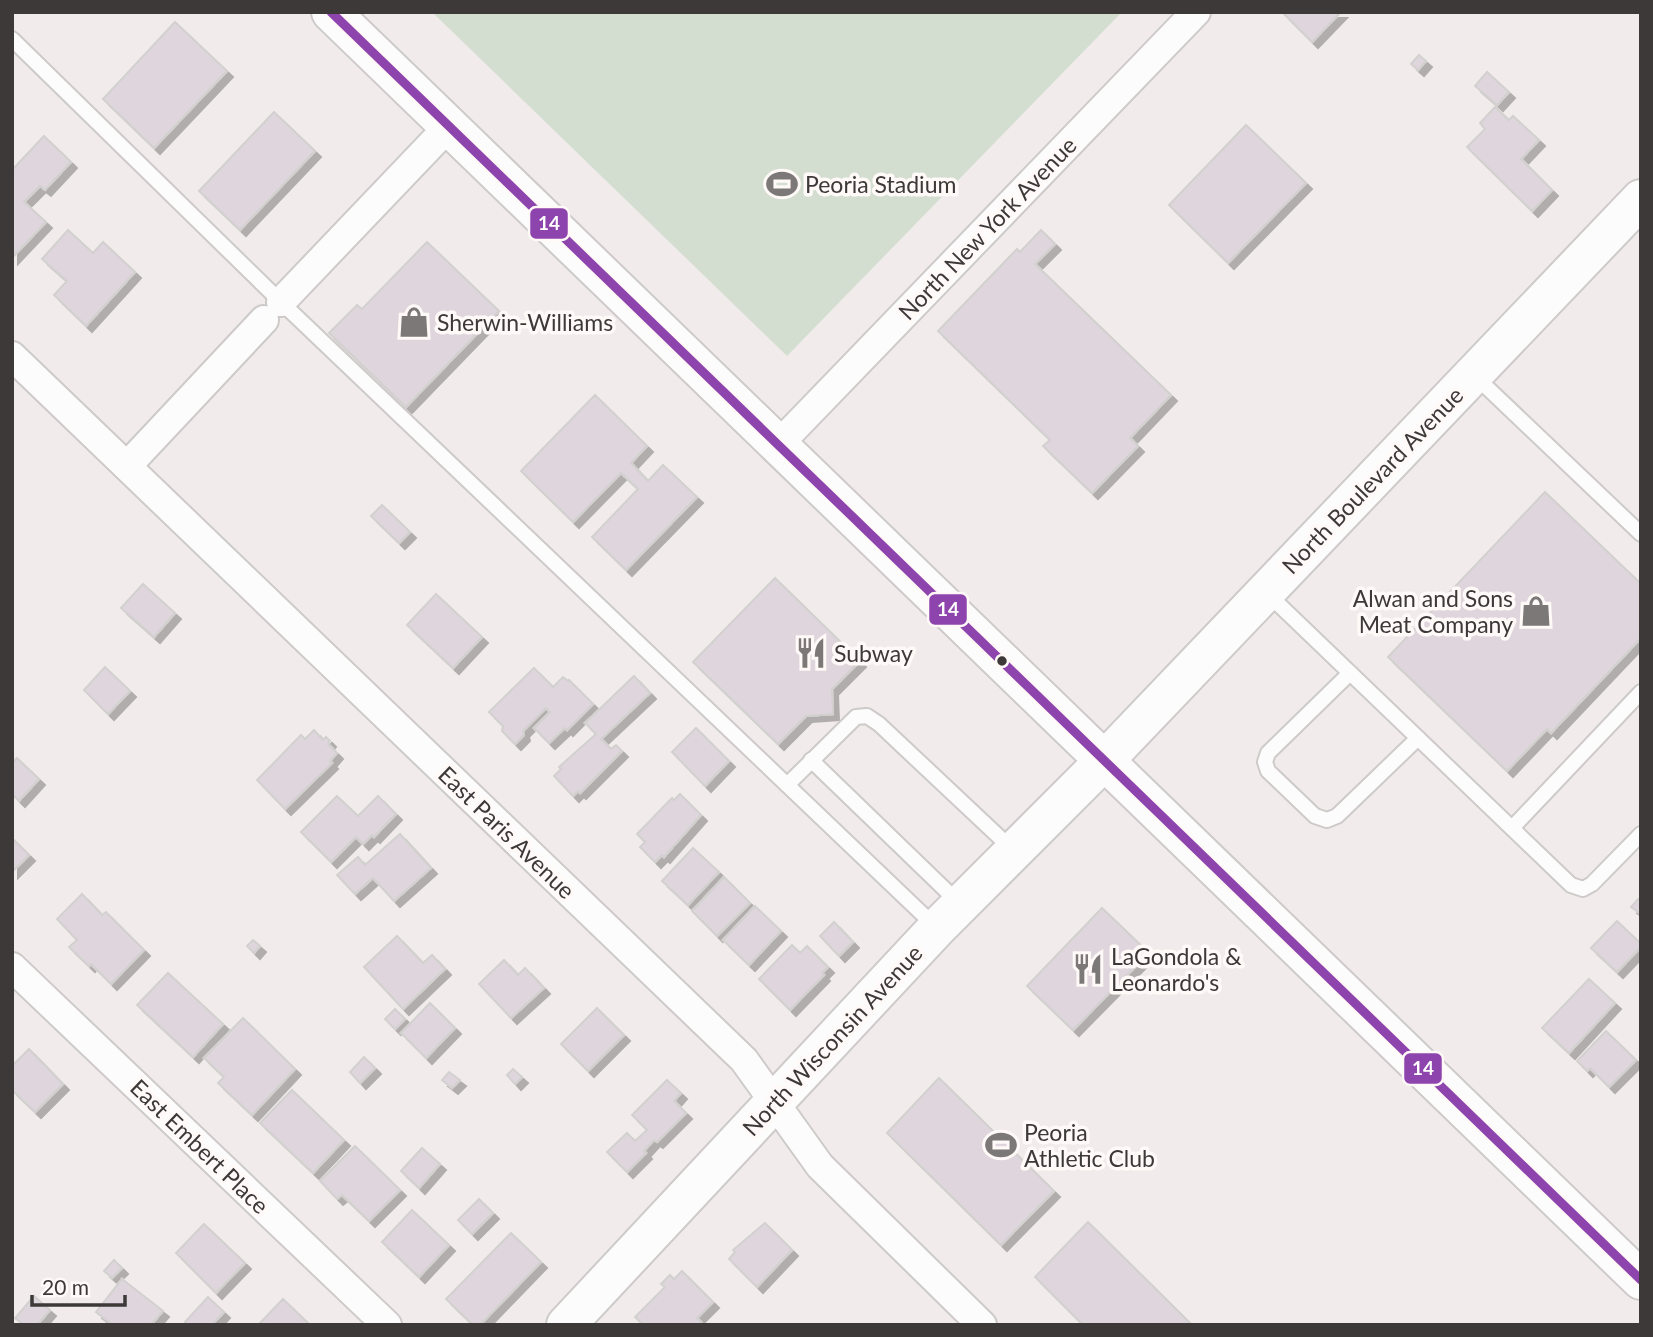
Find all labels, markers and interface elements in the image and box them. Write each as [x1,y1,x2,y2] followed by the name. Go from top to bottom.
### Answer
[892,131,1082,325] street label: North New York Avenue
[765,167,799,201] sports icon: Peoria Stadium
[805,170,956,198] place label: Peoria Stadium
[529,207,569,240] line badge: 14
[538,211,560,234] text: 14
[397,305,431,339] shop icon: Sherwin-Williams
[437,308,613,336] place label: Sherwin-Williams
[1276,381,1468,579] street label: North Boulevard Avenue
[1353,584,1513,638] place label: Alwan and Sons Meat Company
[928,593,968,626] line badge: 14
[1519,594,1553,628] shop icon: Alwan and Sons Meat Company
[937,597,959,620] text: 14
[794,636,828,670] restaurant icon: Subway
[834,639,913,667] place label: Subway
[995,654,1009,668] unlabelled marker
[433,760,581,904] street label: East Paris Avenue
[736,939,928,1141] street label: North Wisconsin Avenue
[1111,942,1242,996] place label: LaGondola & Leonardo's
[1071,952,1105,986] restaurant icon: LaGondola & Leonardo's
[1403,1052,1443,1085] line badge: 14
[1412,1056,1434,1079] text: 14
[125,1073,275,1219] street label: East Embert Place
[1024,1118,1155,1172] place label: Peoria Athletic Club
[984,1128,1018,1162] sports icon: Peoria Athletic Club
[32,1264,124,1308] scale bar
[42,1274,89,1299] text: 20 m

